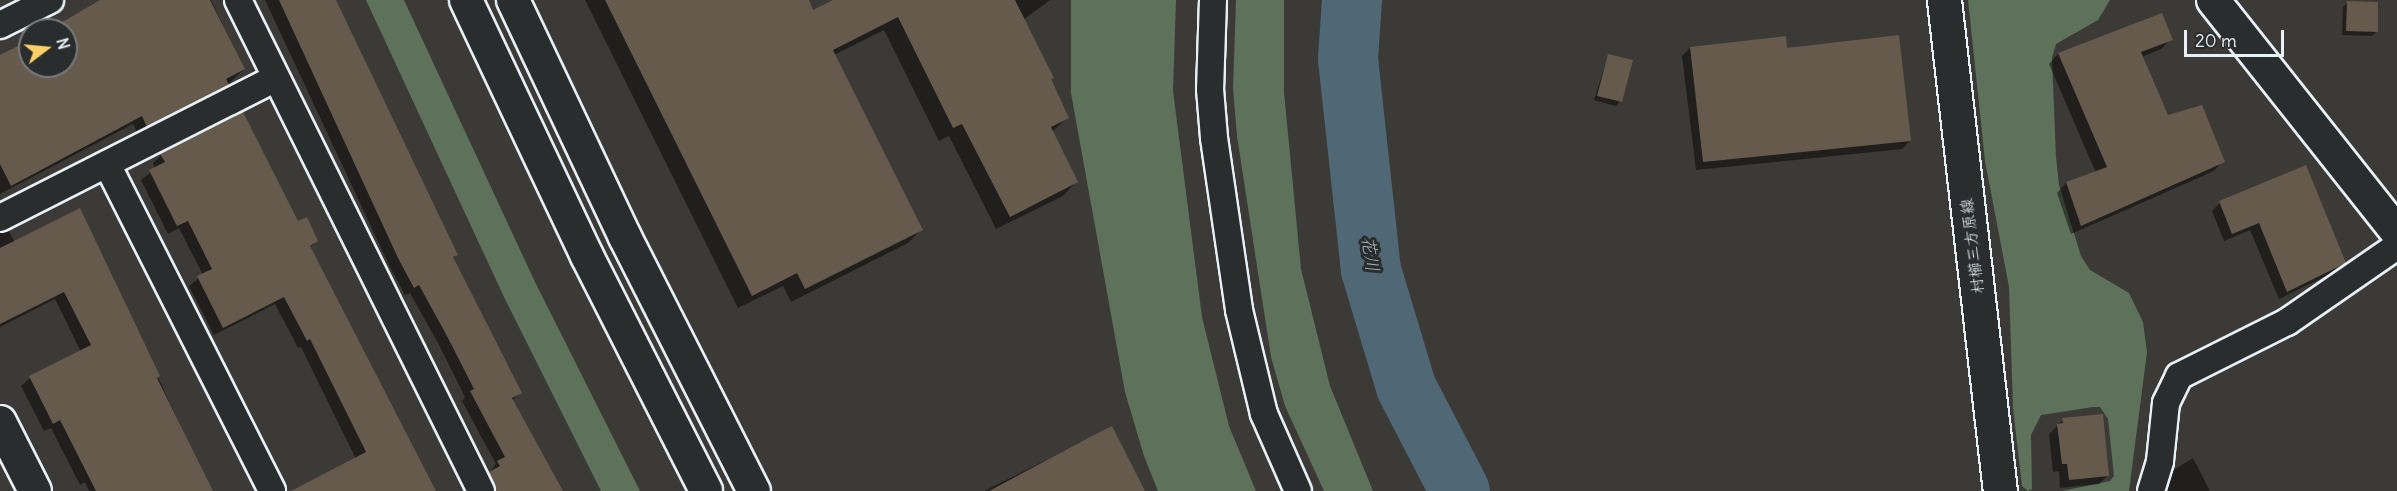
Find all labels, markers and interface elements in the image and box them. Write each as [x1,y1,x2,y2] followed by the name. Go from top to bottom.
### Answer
[18,18,78,78] north arrow
[2187,18,2288,56] scale bar
[2195,29,2237,52] text: 20 m
[52,36,75,52] text: N
[1957,197,1987,295] street label: 村櫛三方原線
[1357,235,1383,273] water label: 花川

